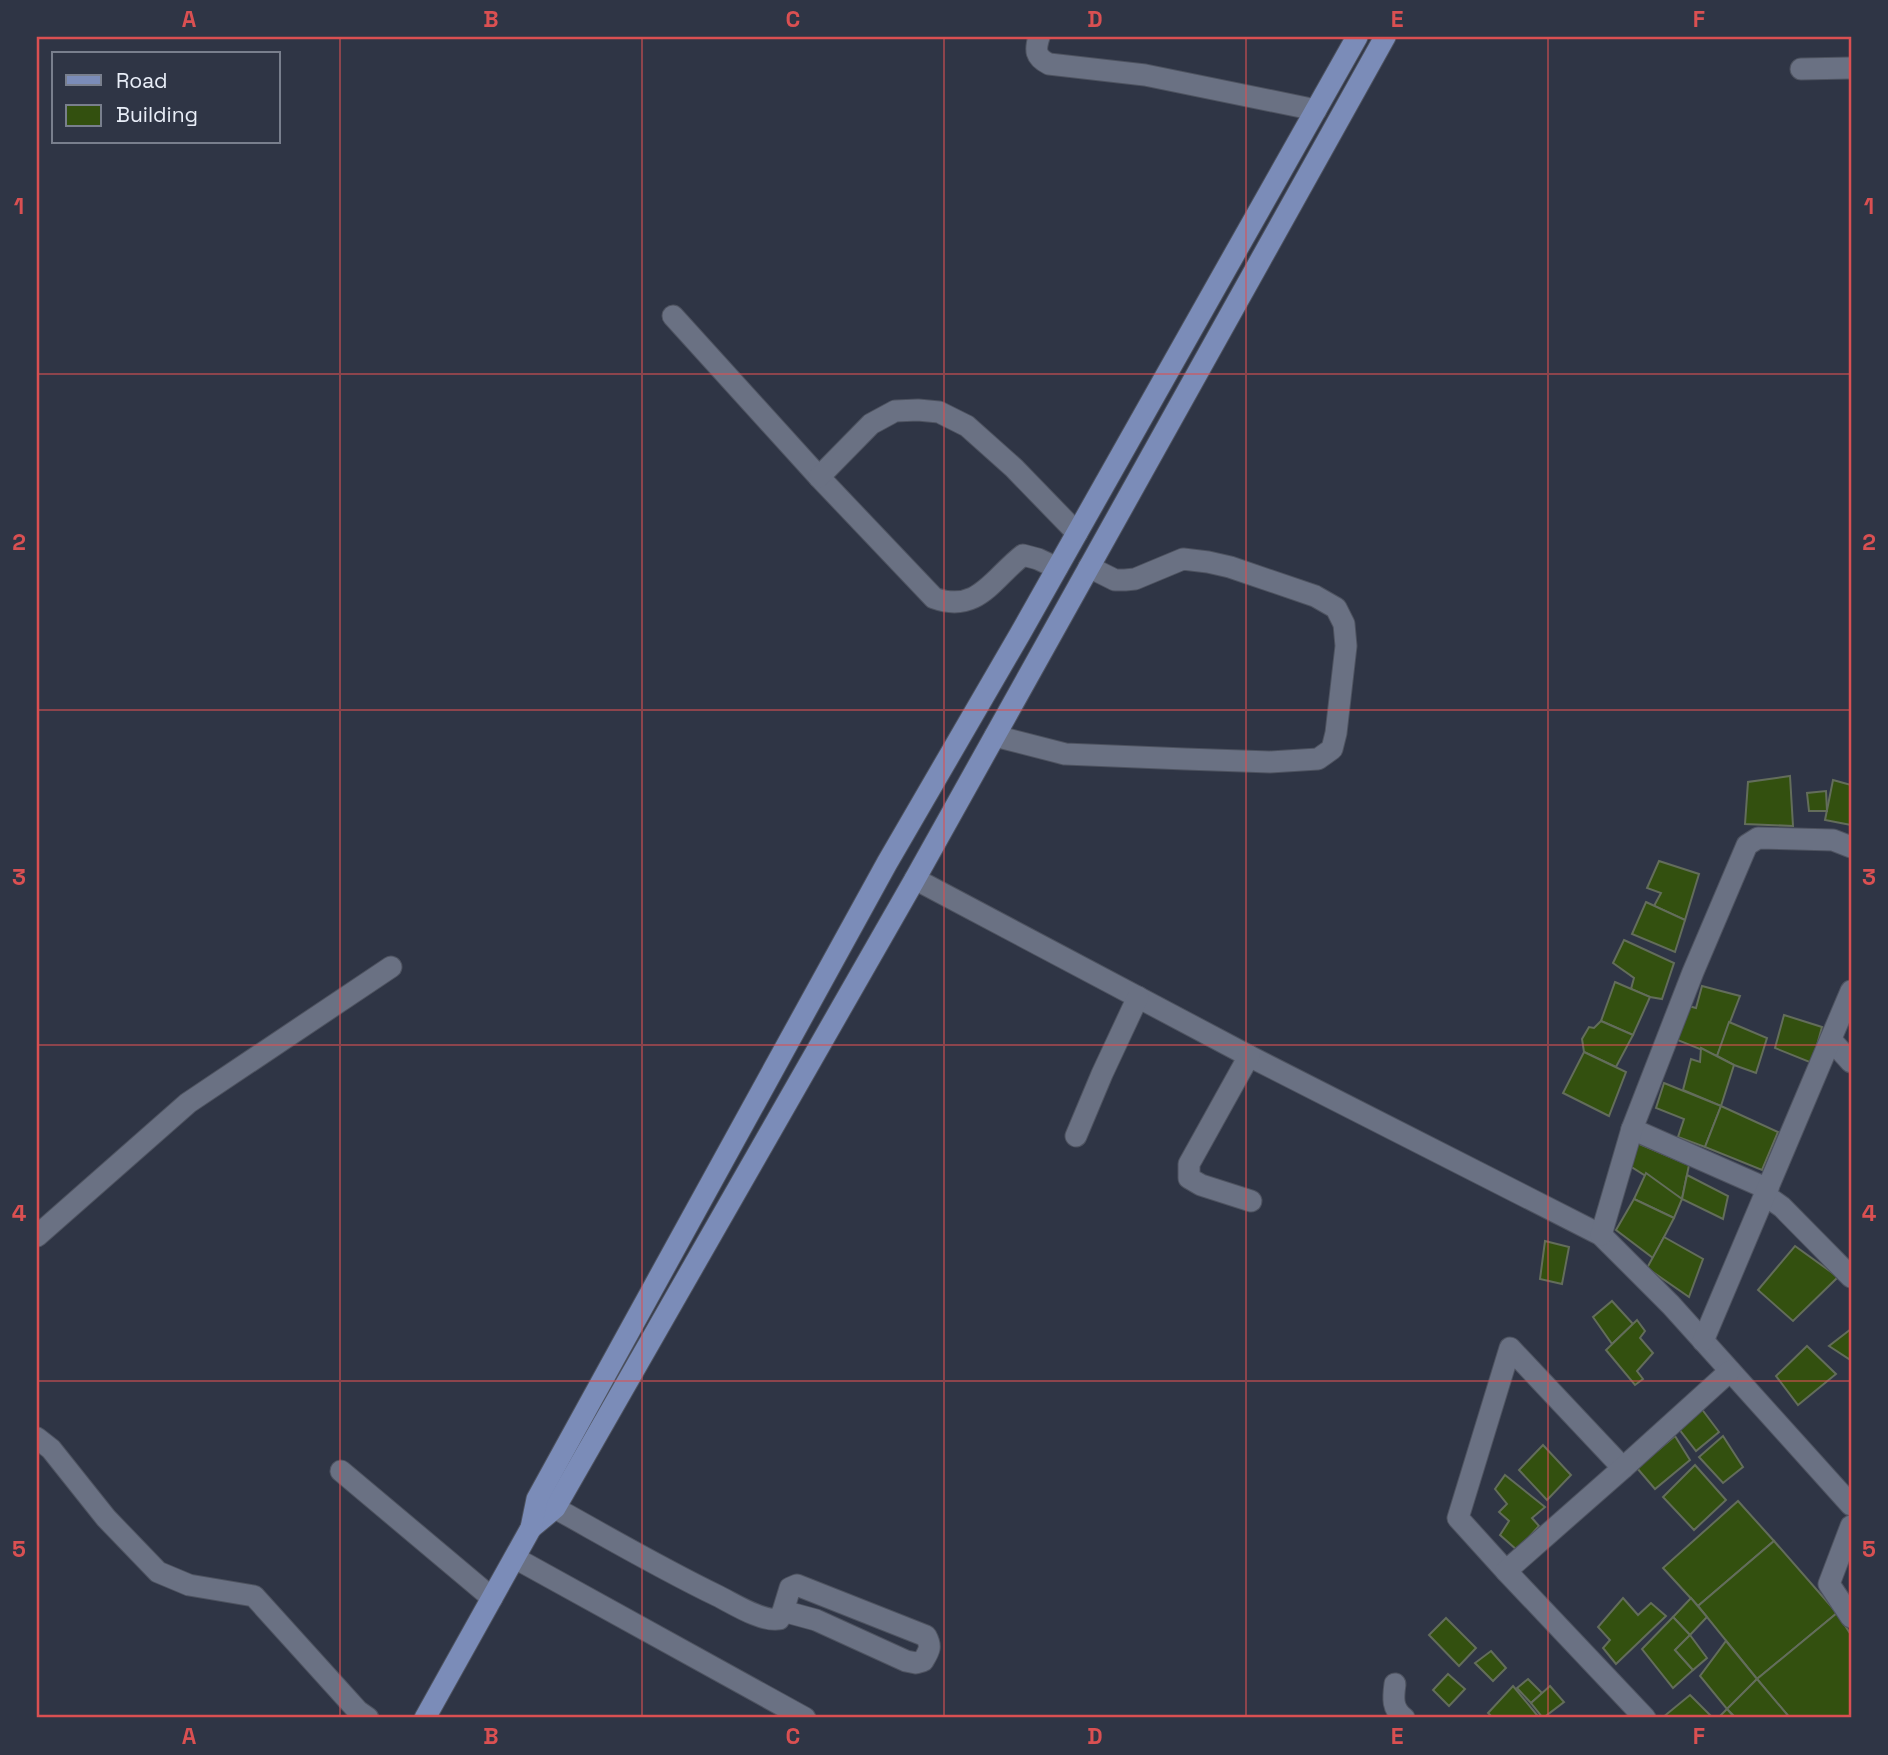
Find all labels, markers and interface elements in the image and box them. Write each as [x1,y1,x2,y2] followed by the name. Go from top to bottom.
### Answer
[182,4,197,34] text: A
[483,4,499,34] text: B
[786,4,800,34] text: C
[1087,4,1103,34] text: D
[1391,4,1403,34] text: E
[1693,4,1705,34] text: F
[52,52,280,144] legend
[116,67,168,94] text: Road
[116,101,198,128] text: Building
[14,191,24,221] text: 1
[1864,191,1874,221] text: 1
[12,527,26,557] text: 2
[1862,527,1876,557] text: 2
[12,862,26,892] text: 3
[1862,862,1876,892] text: 3
[12,1198,27,1228] text: 4
[1862,1198,1877,1228] text: 4
[12,1534,26,1564] text: 5
[1862,1534,1876,1564] text: 5
[182,1721,197,1751] text: A
[483,1721,499,1751] text: B
[786,1721,800,1751] text: C
[1087,1721,1103,1751] text: D
[1391,1721,1403,1751] text: E
[1693,1721,1705,1751] text: F

